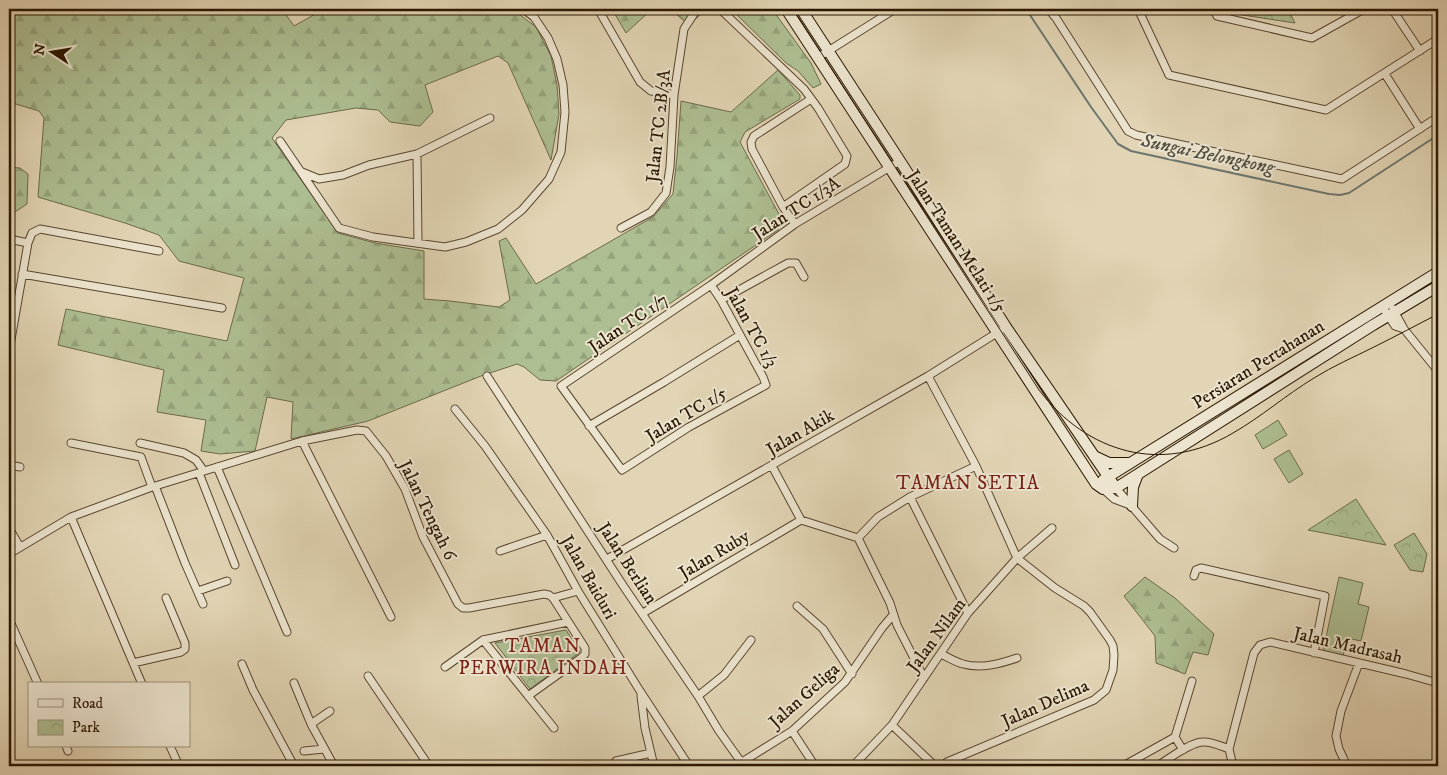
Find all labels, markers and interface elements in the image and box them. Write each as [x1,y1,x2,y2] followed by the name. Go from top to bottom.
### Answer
[28,28,78,78] north arrow
[30,42,50,57] text: N
[642,68,676,186] street label: Jalan TC 2B/3A
[1138,129,1278,180] water label: Sungai Belongkong
[901,164,1011,317] street label: Jalan Taman Melati 1/5
[747,172,845,246] street label: Jalan TC 1/3A
[719,282,782,372] street label: Jalan TC 1/3
[583,289,673,360] street label: Jalan TC 1/7
[1188,315,1329,414] street label: Persiaran Pertahanan
[640,382,731,449] street label: Jalan TC 1/5
[761,405,838,462] street label: Jalan Akik
[393,455,461,565] street label: Jalan Tengah 6
[896,472,1040,495] district label: TAMAN SETIA
[591,517,662,609] street label: Jalan Berlian
[674,525,754,586] street label: Jalan Ruby
[554,530,621,623] street label: Jalan Baiduri
[901,594,971,679] street label: Jalan Nilam
[1289,622,1405,669] street label: Jalan Madrasah
[458,635,628,680] district label: TAMAN PERWIRA INDAH
[763,658,845,734] street label: Jalan Geliga
[997,675,1093,734] street label: Jalan Delima
[28,682,190,748] legend
[72,694,104,713] text: Road
[72,718,101,737] text: Park

